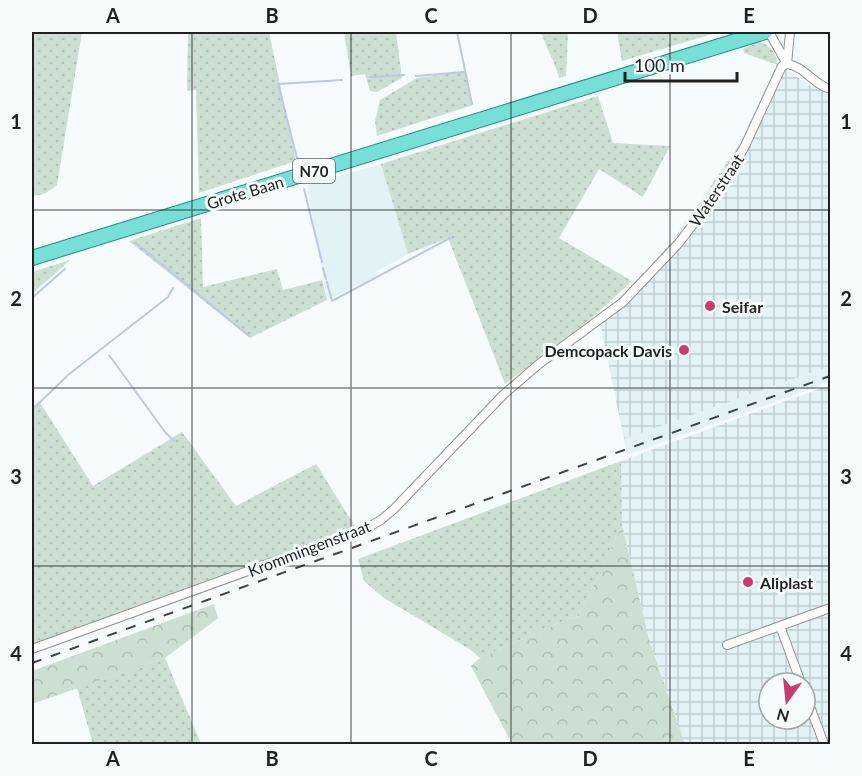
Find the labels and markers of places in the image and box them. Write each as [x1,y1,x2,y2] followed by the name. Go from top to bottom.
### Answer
[722,297,763,316] place label: Seifar
[703,299,717,313] marker: Seifar
[544,341,672,360] place label: Demcopack Davis
[677,343,691,357] marker: Demcopack Davis
[759,573,813,592] place label: Aliplast
[741,575,755,589] marker: Aliplast

